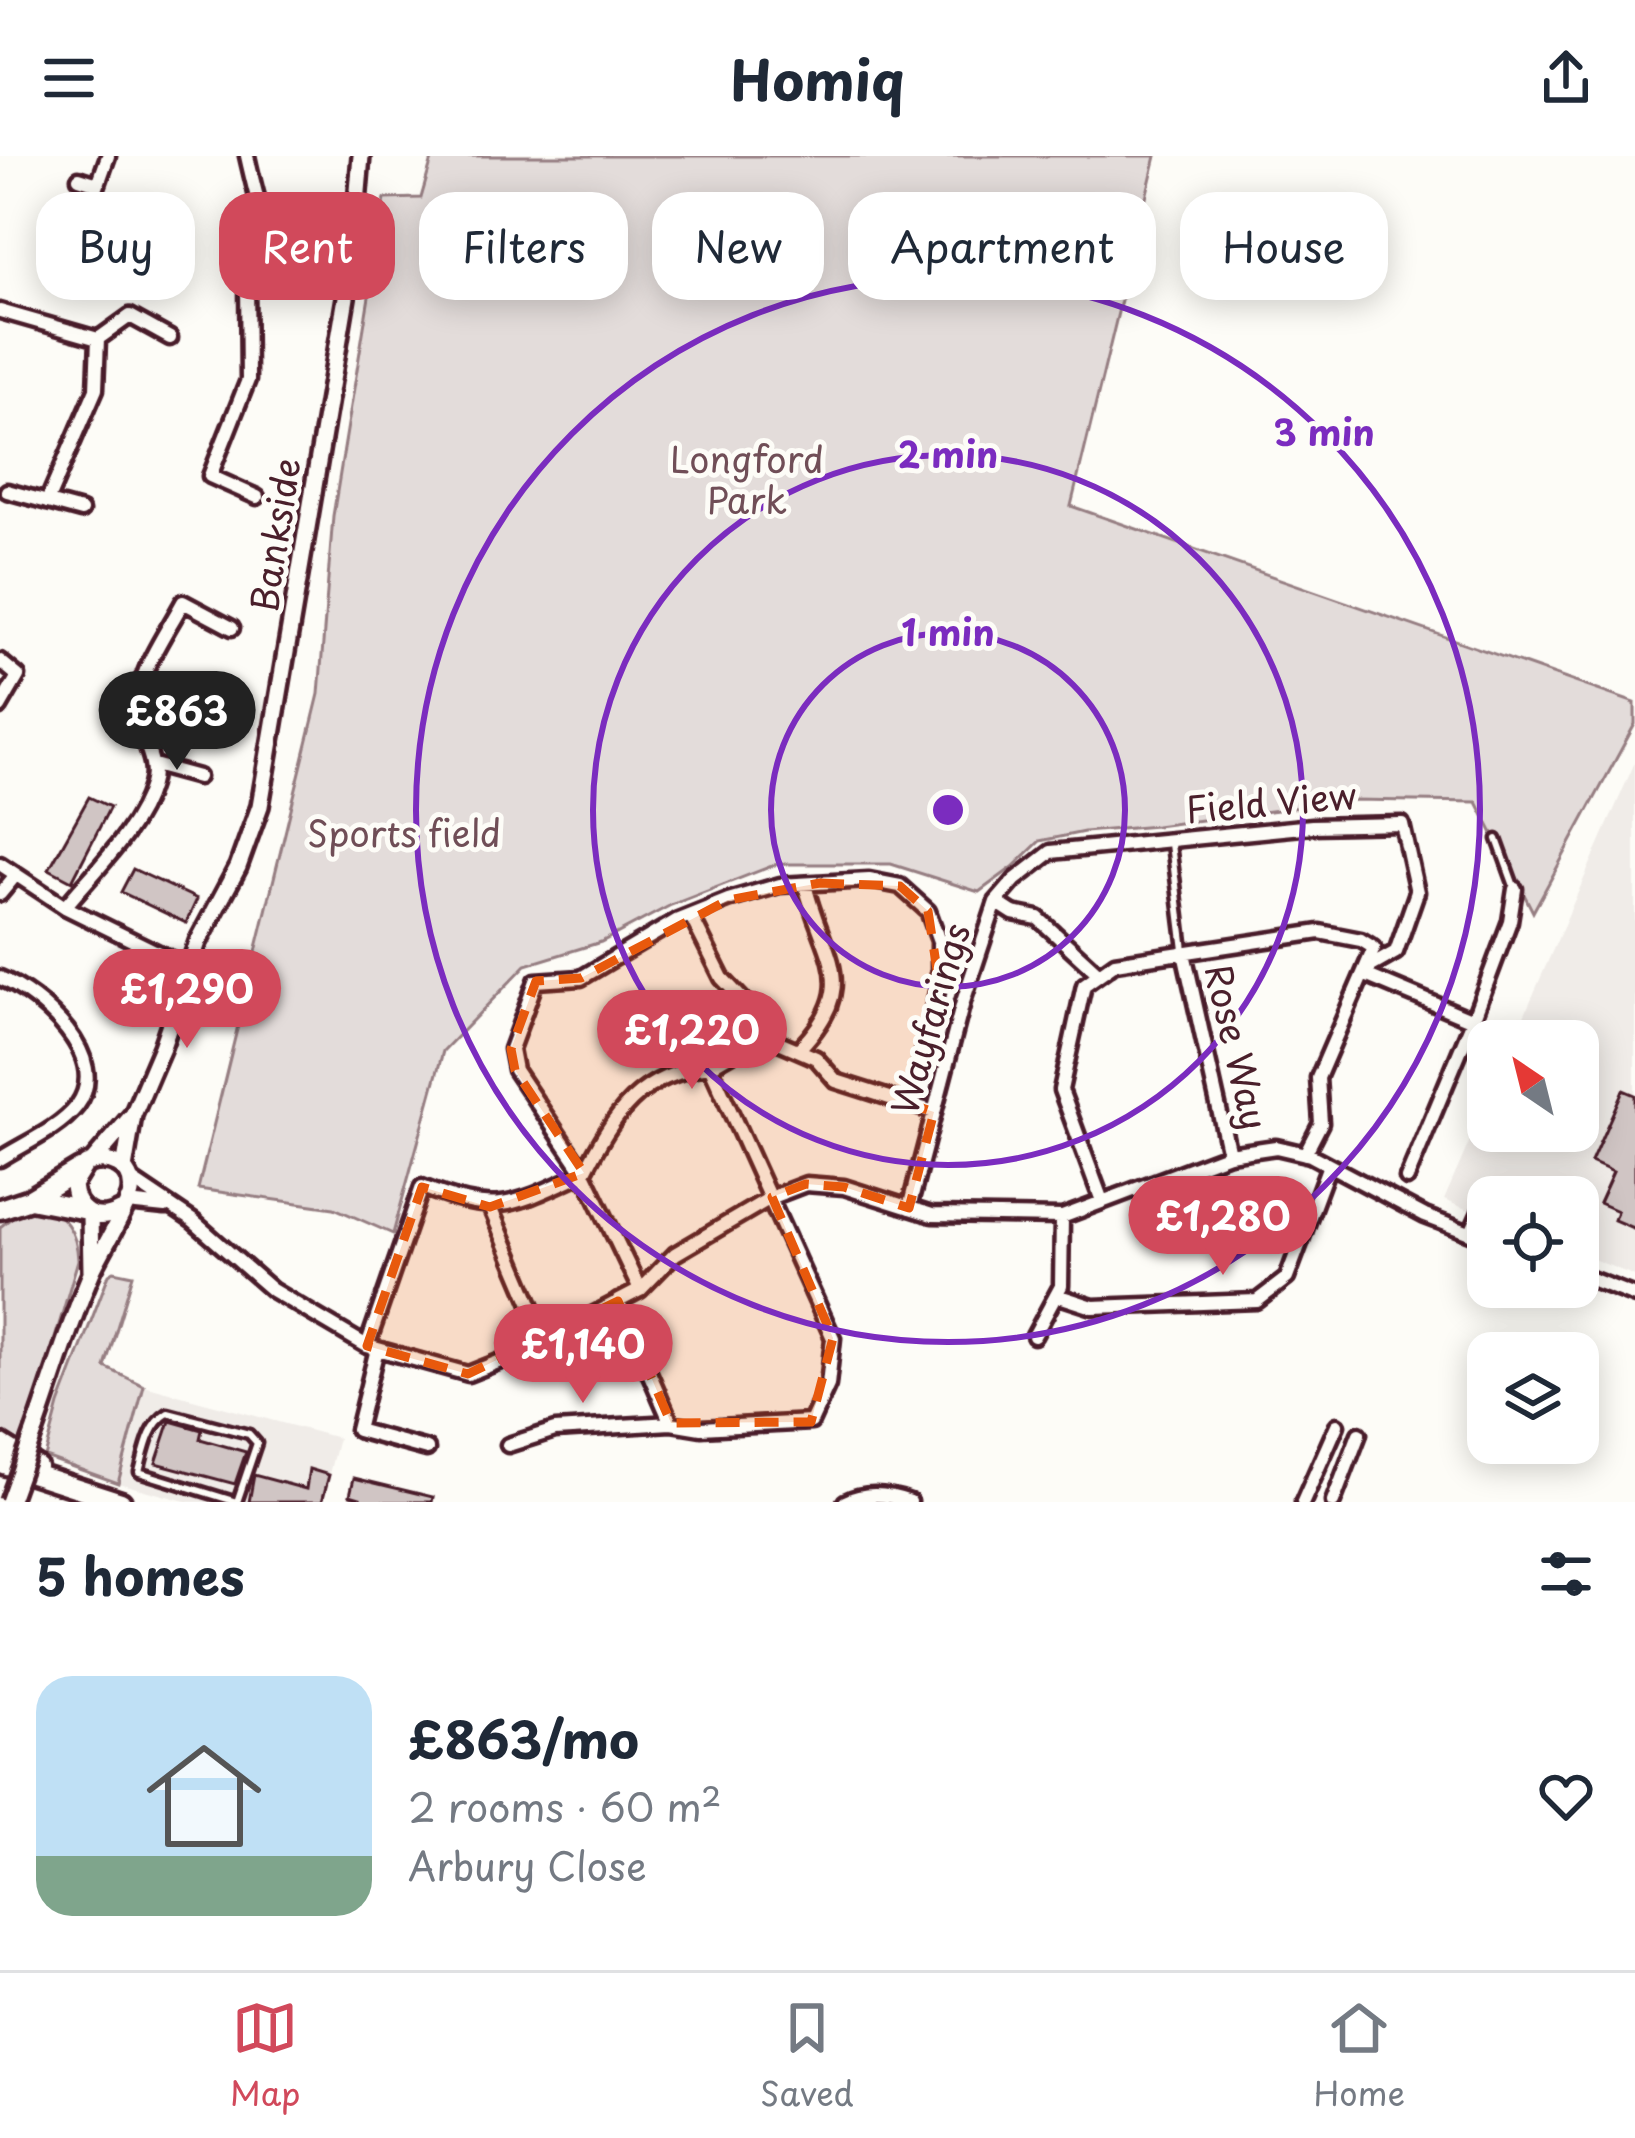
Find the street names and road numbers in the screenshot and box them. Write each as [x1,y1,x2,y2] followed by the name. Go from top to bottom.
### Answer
[235,454,313,616] street label: Bankside
[1183,767,1359,835] street label: Field View
[876,916,982,1121] street label: Wayfarings
[1193,958,1283,1135] street label: Rose Way

